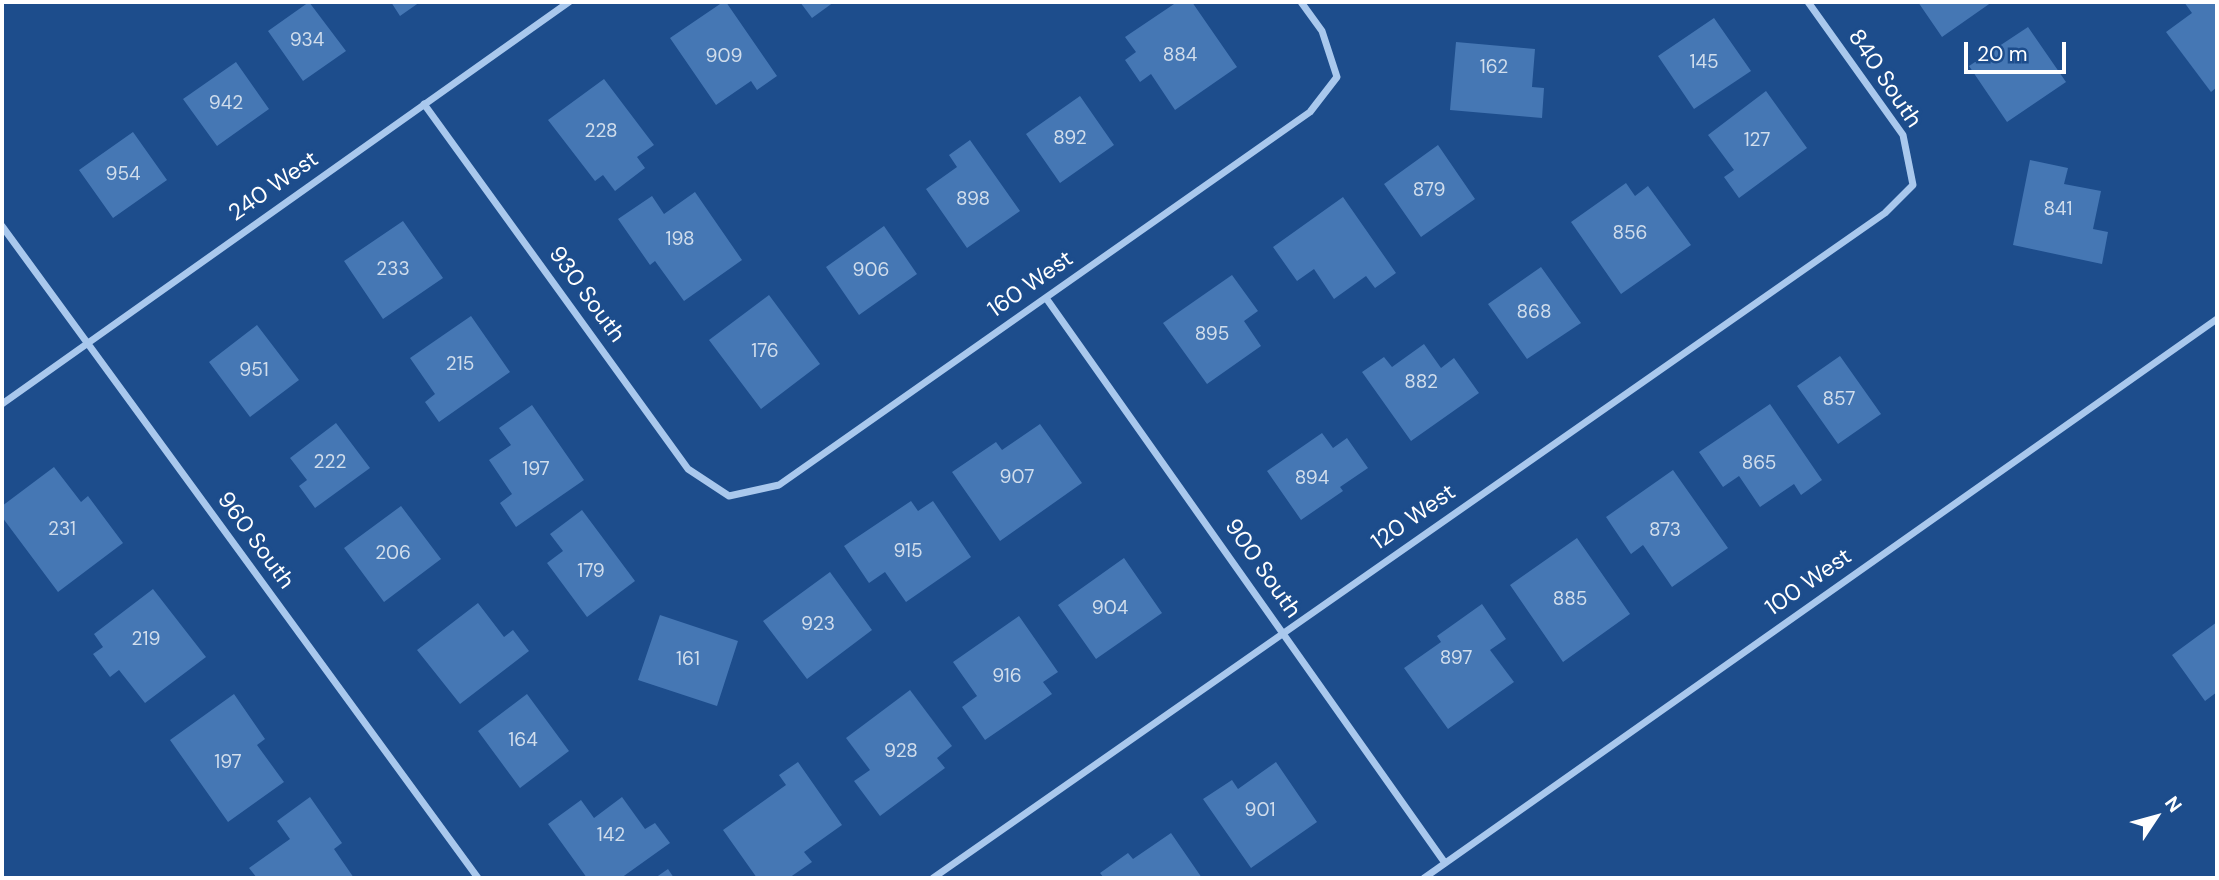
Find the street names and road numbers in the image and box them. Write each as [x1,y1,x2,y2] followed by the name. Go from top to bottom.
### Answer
[1841,25,1927,133] street label: 840 South
[224,146,324,228] street label: 240 West
[542,242,630,348] street label: 930 South
[983,246,1079,324] street label: 160 West
[1367,479,1461,557] street label: 120 West
[211,487,299,595] street label: 960 South
[1218,514,1306,624] street label: 900 South
[1761,543,1857,623] street label: 100 West

